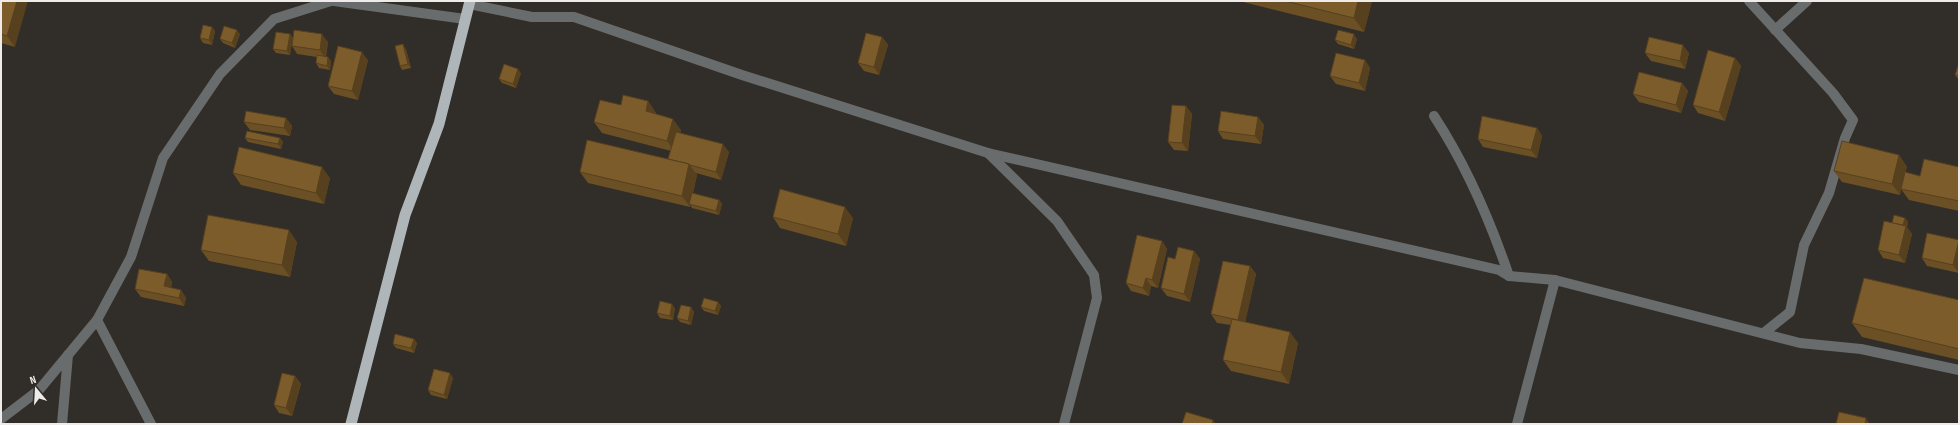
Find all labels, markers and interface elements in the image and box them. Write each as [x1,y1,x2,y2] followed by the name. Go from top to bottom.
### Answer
[16,369,56,409] north arrow
[28,373,38,387] text: N

